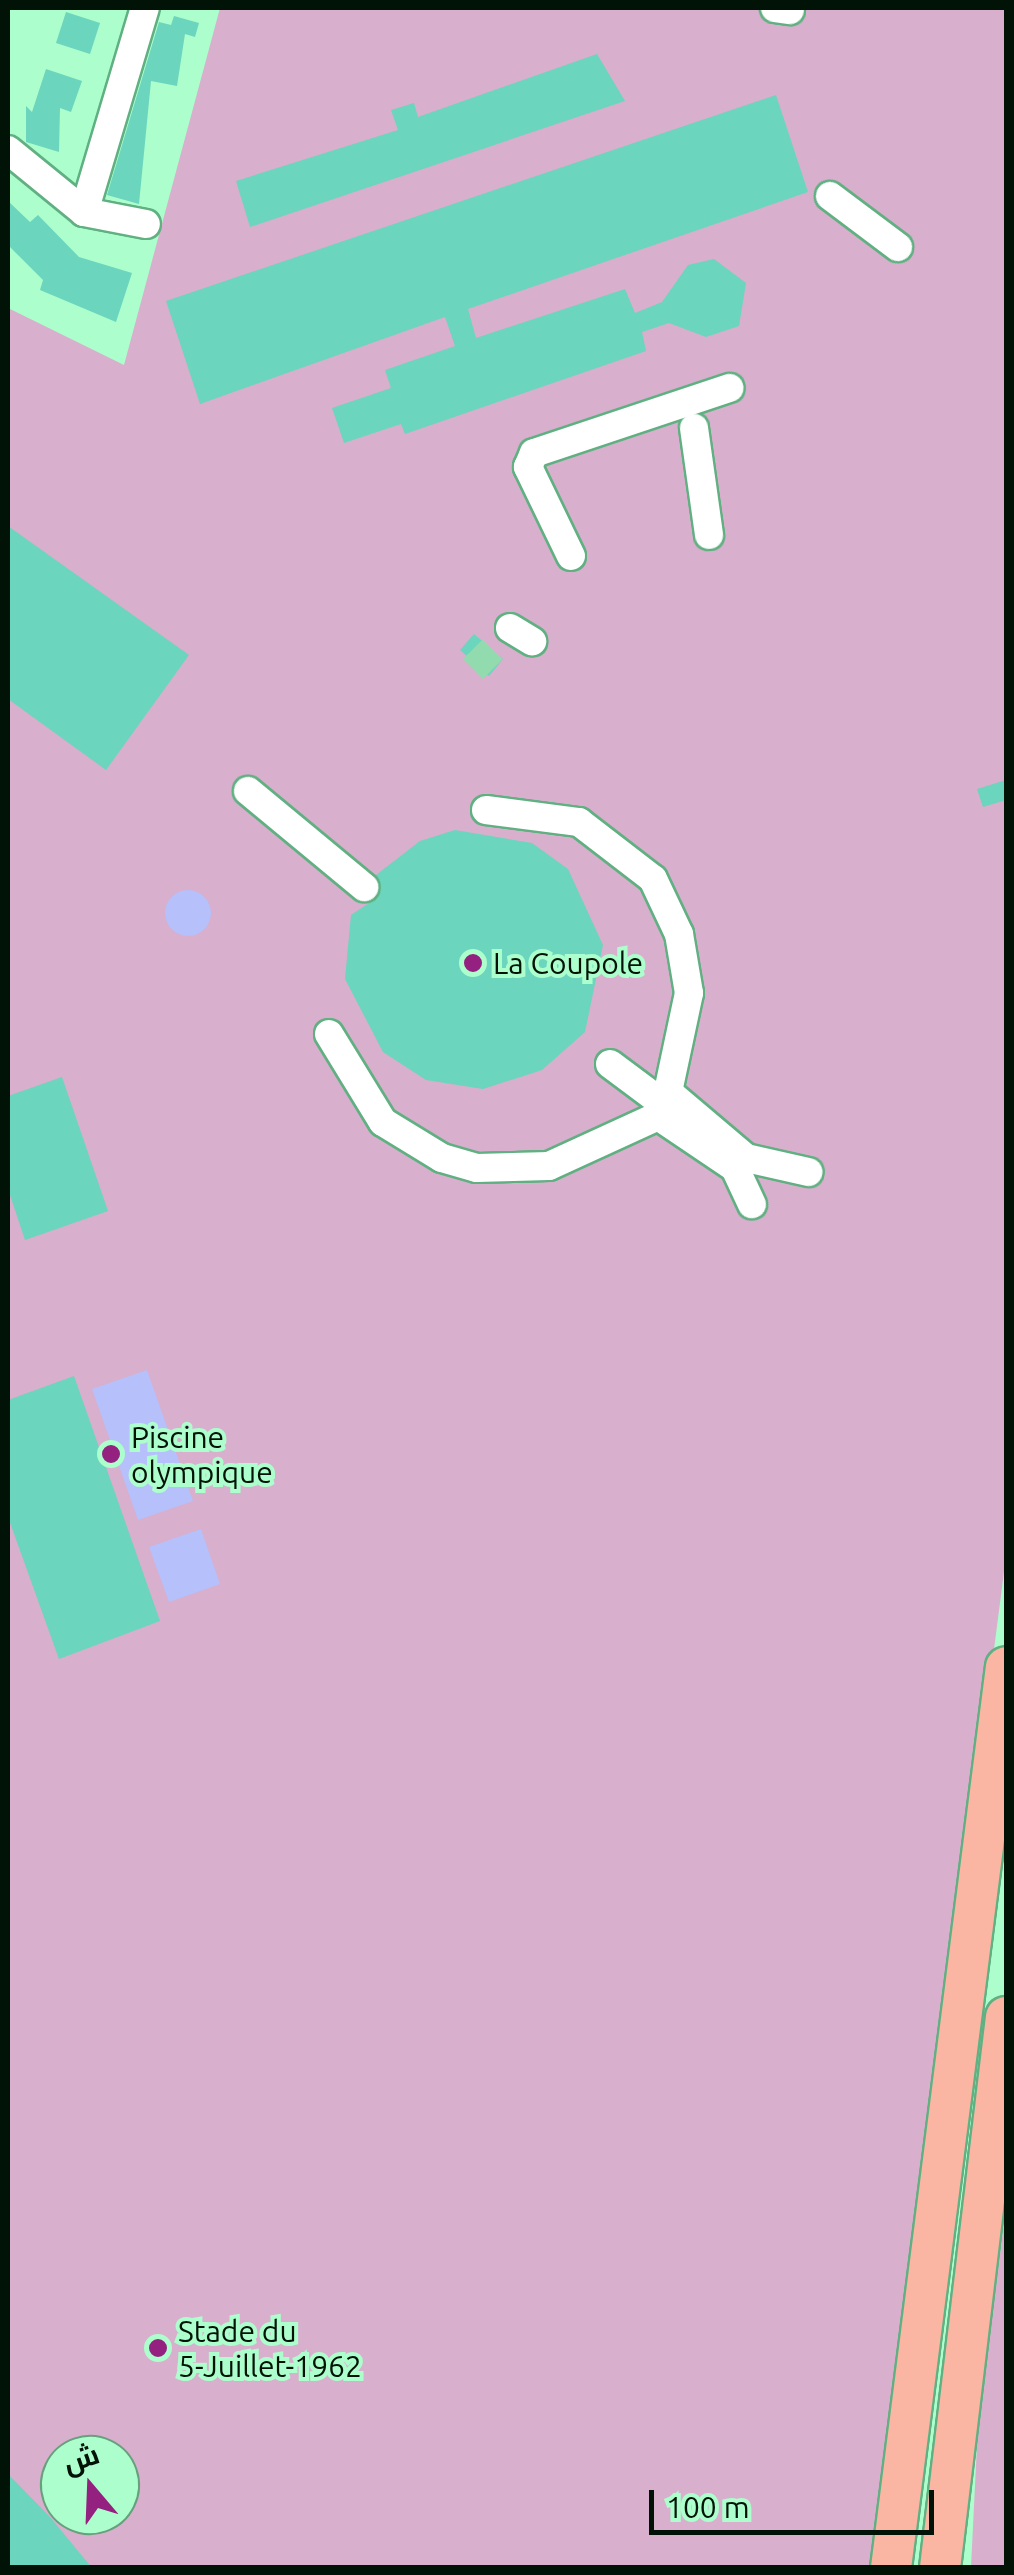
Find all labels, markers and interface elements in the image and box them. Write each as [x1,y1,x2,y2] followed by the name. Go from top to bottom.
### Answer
[493,945,643,981] place label: La Coupole
[462,952,484,974] marker: La Coupole
[131,1419,273,1490] place label: Piscine olympique
[100,1443,122,1465] marker: Piscine olympique
[178,2313,362,2384] place label: Stade du 5-Juillet-1962
[147,2337,169,2359] marker: Stade du 5-Juillet-1962
[40,2435,140,2535] north arrow
[59,2438,103,2479] text: ش
[654,2470,939,2532] scale bar
[666,2490,750,2524] text: 100 m

